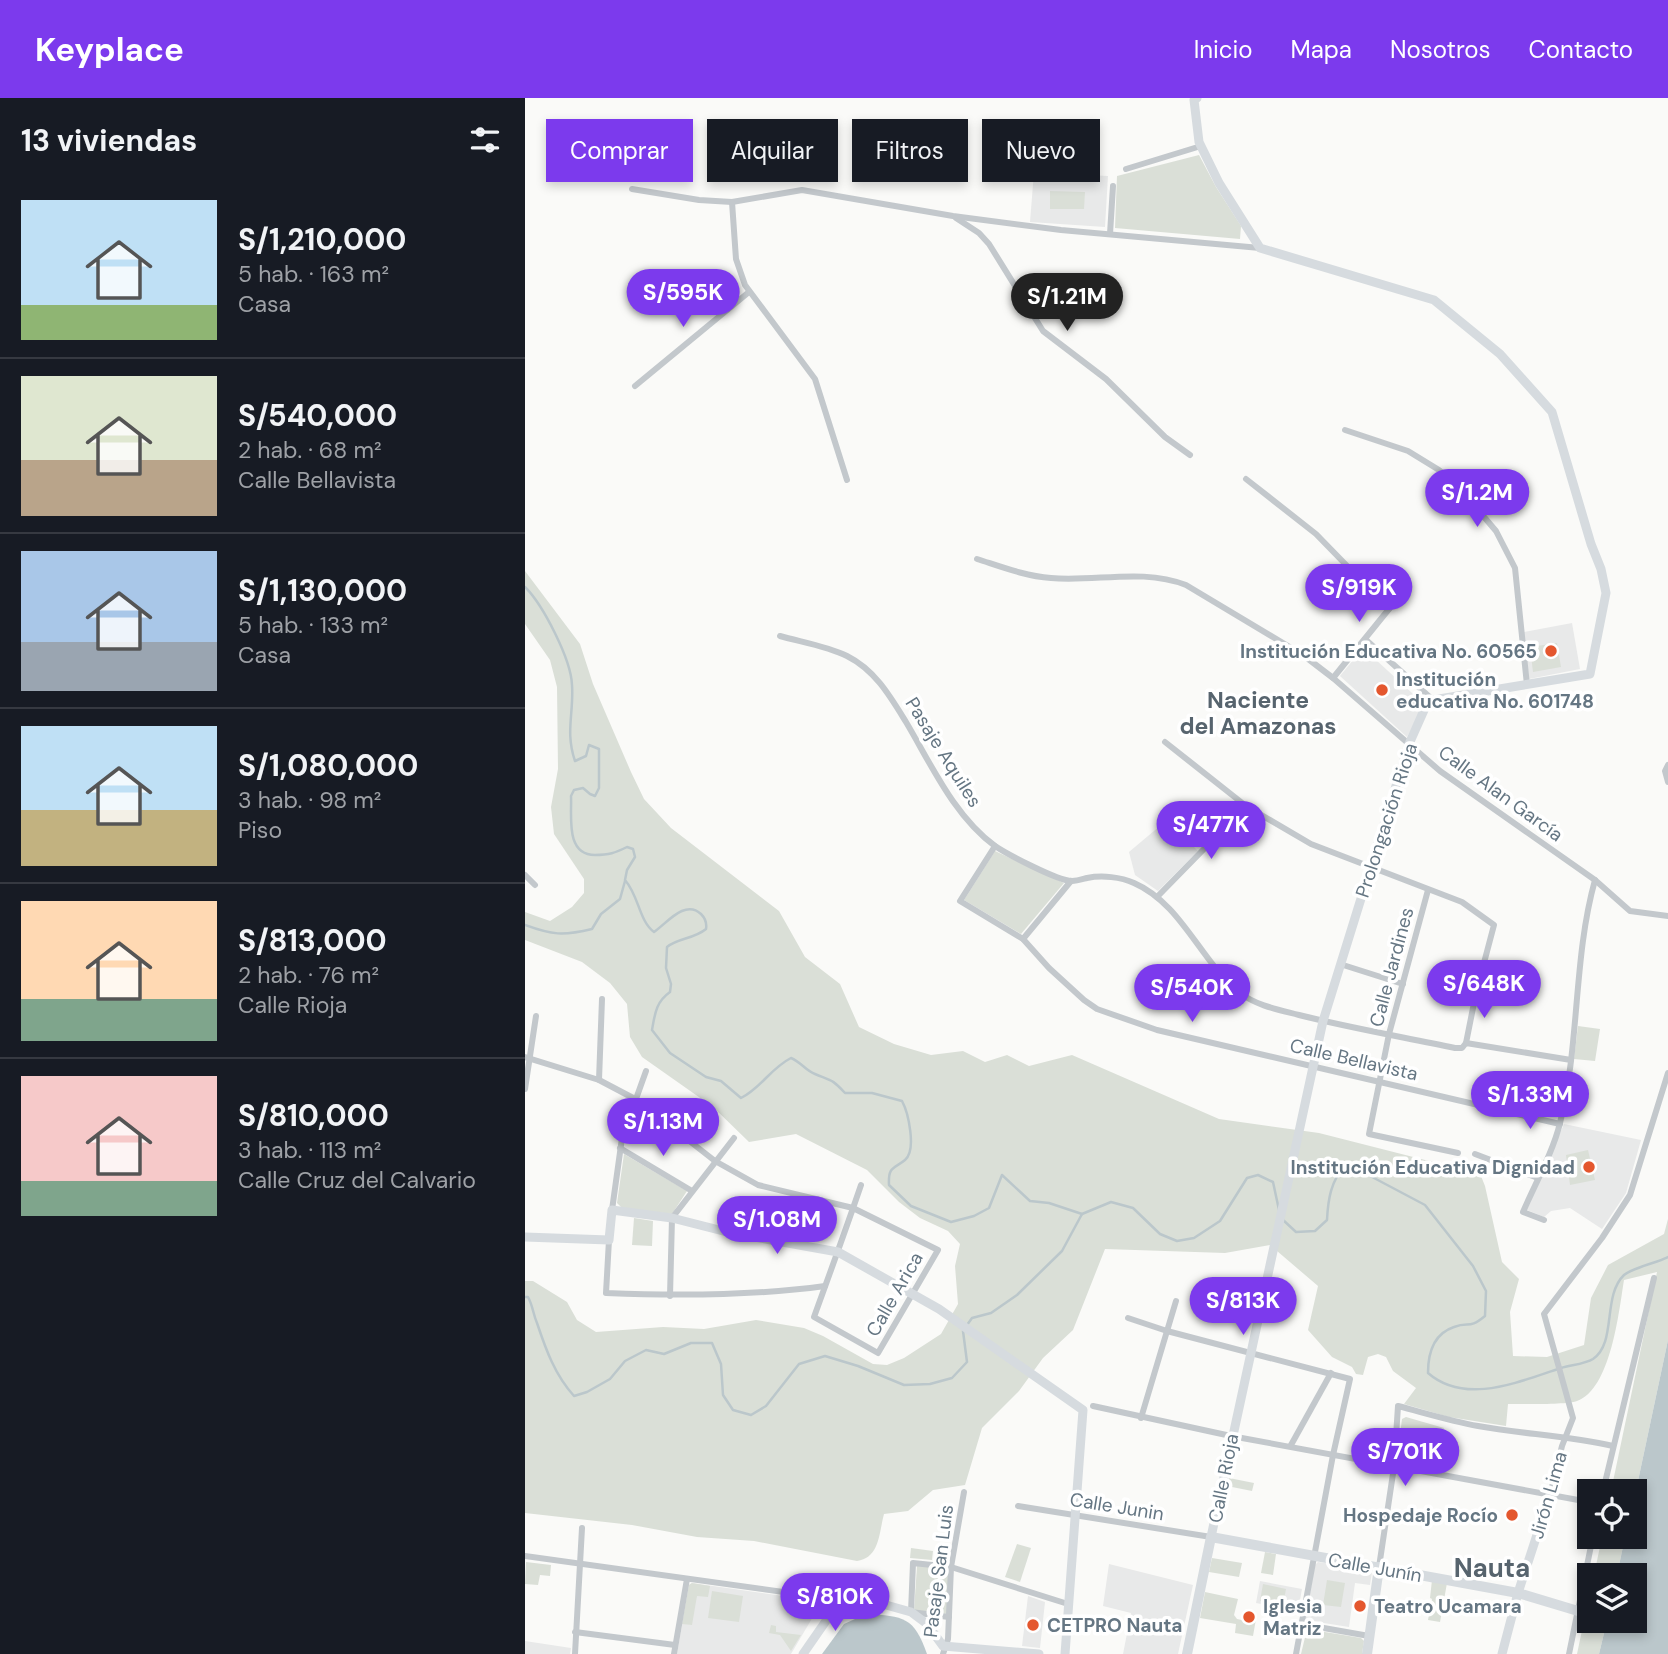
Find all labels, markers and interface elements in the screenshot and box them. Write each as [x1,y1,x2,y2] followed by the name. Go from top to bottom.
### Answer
[35,28,184,71] text: Keyplace
[1194,34,1253,65] text: Inicio
[1291,34,1352,65] text: Mapa
[1390,34,1491,65] text: Nosotros
[1529,34,1633,65] text: Contacto
[546,119,693,182] chip: Comprar
[707,119,838,182] chip: Alquilar
[852,119,968,182] chip: Filtros
[982,119,1100,182] chip: Nuevo
[21,121,197,160] text: 13 viviendas
[466,121,504,159] icon: filters
[238,220,406,259] text: S/1,210,000
[77,228,161,312] icon: home
[238,259,389,289] text: 5 hab. · 163 m²
[626,270,740,329] pin: S/595K
[1002,274,1132,333] pin: S/1.21M
[643,277,723,307] text: S/595K
[1027,281,1107,311] text: S/1.21M
[238,289,291,319] text: Casa
[238,396,397,435] text: S/540,000
[77,404,161,488] icon: home
[238,435,381,465] text: 2 hab. · 68 m²
[238,465,396,495] text: Calle Bellavista
[1420,470,1534,529] pin: S/1.2M
[1441,477,1513,507] text: S/1.2M
[1302,564,1416,624] pin: S/919K
[238,571,407,610] text: S/1,130,000
[1321,572,1397,602] text: S/919K
[77,579,161,663] icon: home
[238,610,388,640] text: 5 hab. · 133 m²
[1240,639,1537,664] place label: Institución Educativa No. 60565
[238,640,291,670] text: Casa
[1543,643,1559,659] marker: Institución Educativa No. 60565
[1396,667,1594,714] place label: Institución educativa No. 601748
[1374,682,1390,698] marker: Institución educativa No. 601748
[1179,685,1337,741] district label: Naciente del Amazonas
[900,693,987,812] street label: Pasaje Aquiles
[1350,740,1423,901] street label: Prolongación Rioja
[1433,740,1568,847] street label: Calle Alan García
[238,746,418,785] text: S/1,080,000
[77,754,161,838] icon: home
[238,785,381,815] text: 3 hab. · 98 m²
[1154,802,1268,861] pin: S/477K
[1173,809,1249,839] text: S/477K
[238,815,282,845] text: Piso
[1364,905,1419,1030] street label: Calle Jardines
[238,921,387,960] text: S/813,000
[77,929,161,1013] icon: home
[238,960,379,990] text: 2 hab. · 76 m²
[1427,960,1541,1020] pin: S/648K
[1135,964,1249,1024] pin: S/540K
[1443,968,1525,998] text: S/648K
[1150,972,1234,1002] text: S/540K
[238,990,347,1020] text: Calle Rioja
[1288,1033,1420,1086] street label: Calle Bellavista
[1465,1072,1595,1131] pin: S/1.33M
[1487,1079,1573,1109] text: S/1.33M
[238,1096,389,1135] text: S/810,000
[598,1098,728,1158] pin: S/1.13M
[77,1104,161,1188] icon: home
[623,1106,703,1136] text: S/1.13M
[238,1135,381,1165] text: 3 hab. · 113 m²
[1291,1155,1575,1180] place label: Institución Educativa Dignidad
[1581,1159,1597,1175] marker: Institución Educativa Dignidad
[238,1165,476,1195] text: Calle Cruz del Calvario
[712,1196,842,1256] pin: S/1.08M
[733,1204,821,1234] text: S/1.08M
[860,1247,929,1341] street label: Calle Arica
[1186,1278,1300,1337] pin: S/813K
[1206,1285,1280,1315] text: S/813K
[1348,1428,1462,1488] pin: S/701K
[1203,1431,1244,1525] street label: Calle Rioja
[1367,1436,1443,1466] text: S/701K
[1524,1449,1573,1542] street label: Jirón Lima
[1577,1479,1647,1633] map controls
[1577,1479,1647,1549] button: locate
[1068,1487,1166,1526] street label: Calle Junin
[918,1503,959,1639] street label: Pasaje San Luis
[1343,1503,1498,1528] place label: Hospedaje Rocío
[1504,1507,1520,1523] marker: Hospedaje Rocío
[1326,1547,1424,1588] street label: Calle Junín
[1454,1551,1530,1585] district label: Nauta
[1577,1563,1647,1633] button: layers
[778,1574,892,1633] pin: S/810K
[796,1581,874,1611] text: S/810K
[1263,1594,1322,1641] place label: Iglesia Matriz
[1374,1594,1522,1619] place label: Teatro Ucamara
[1352,1598,1368,1614] marker: Teatro Ucamara
[1241,1609,1257,1625] marker: Iglesia Matriz
[1047,1613,1183,1638] place label: CETPRO Nauta
[1025,1617,1041,1633] marker: CETPRO Nauta

